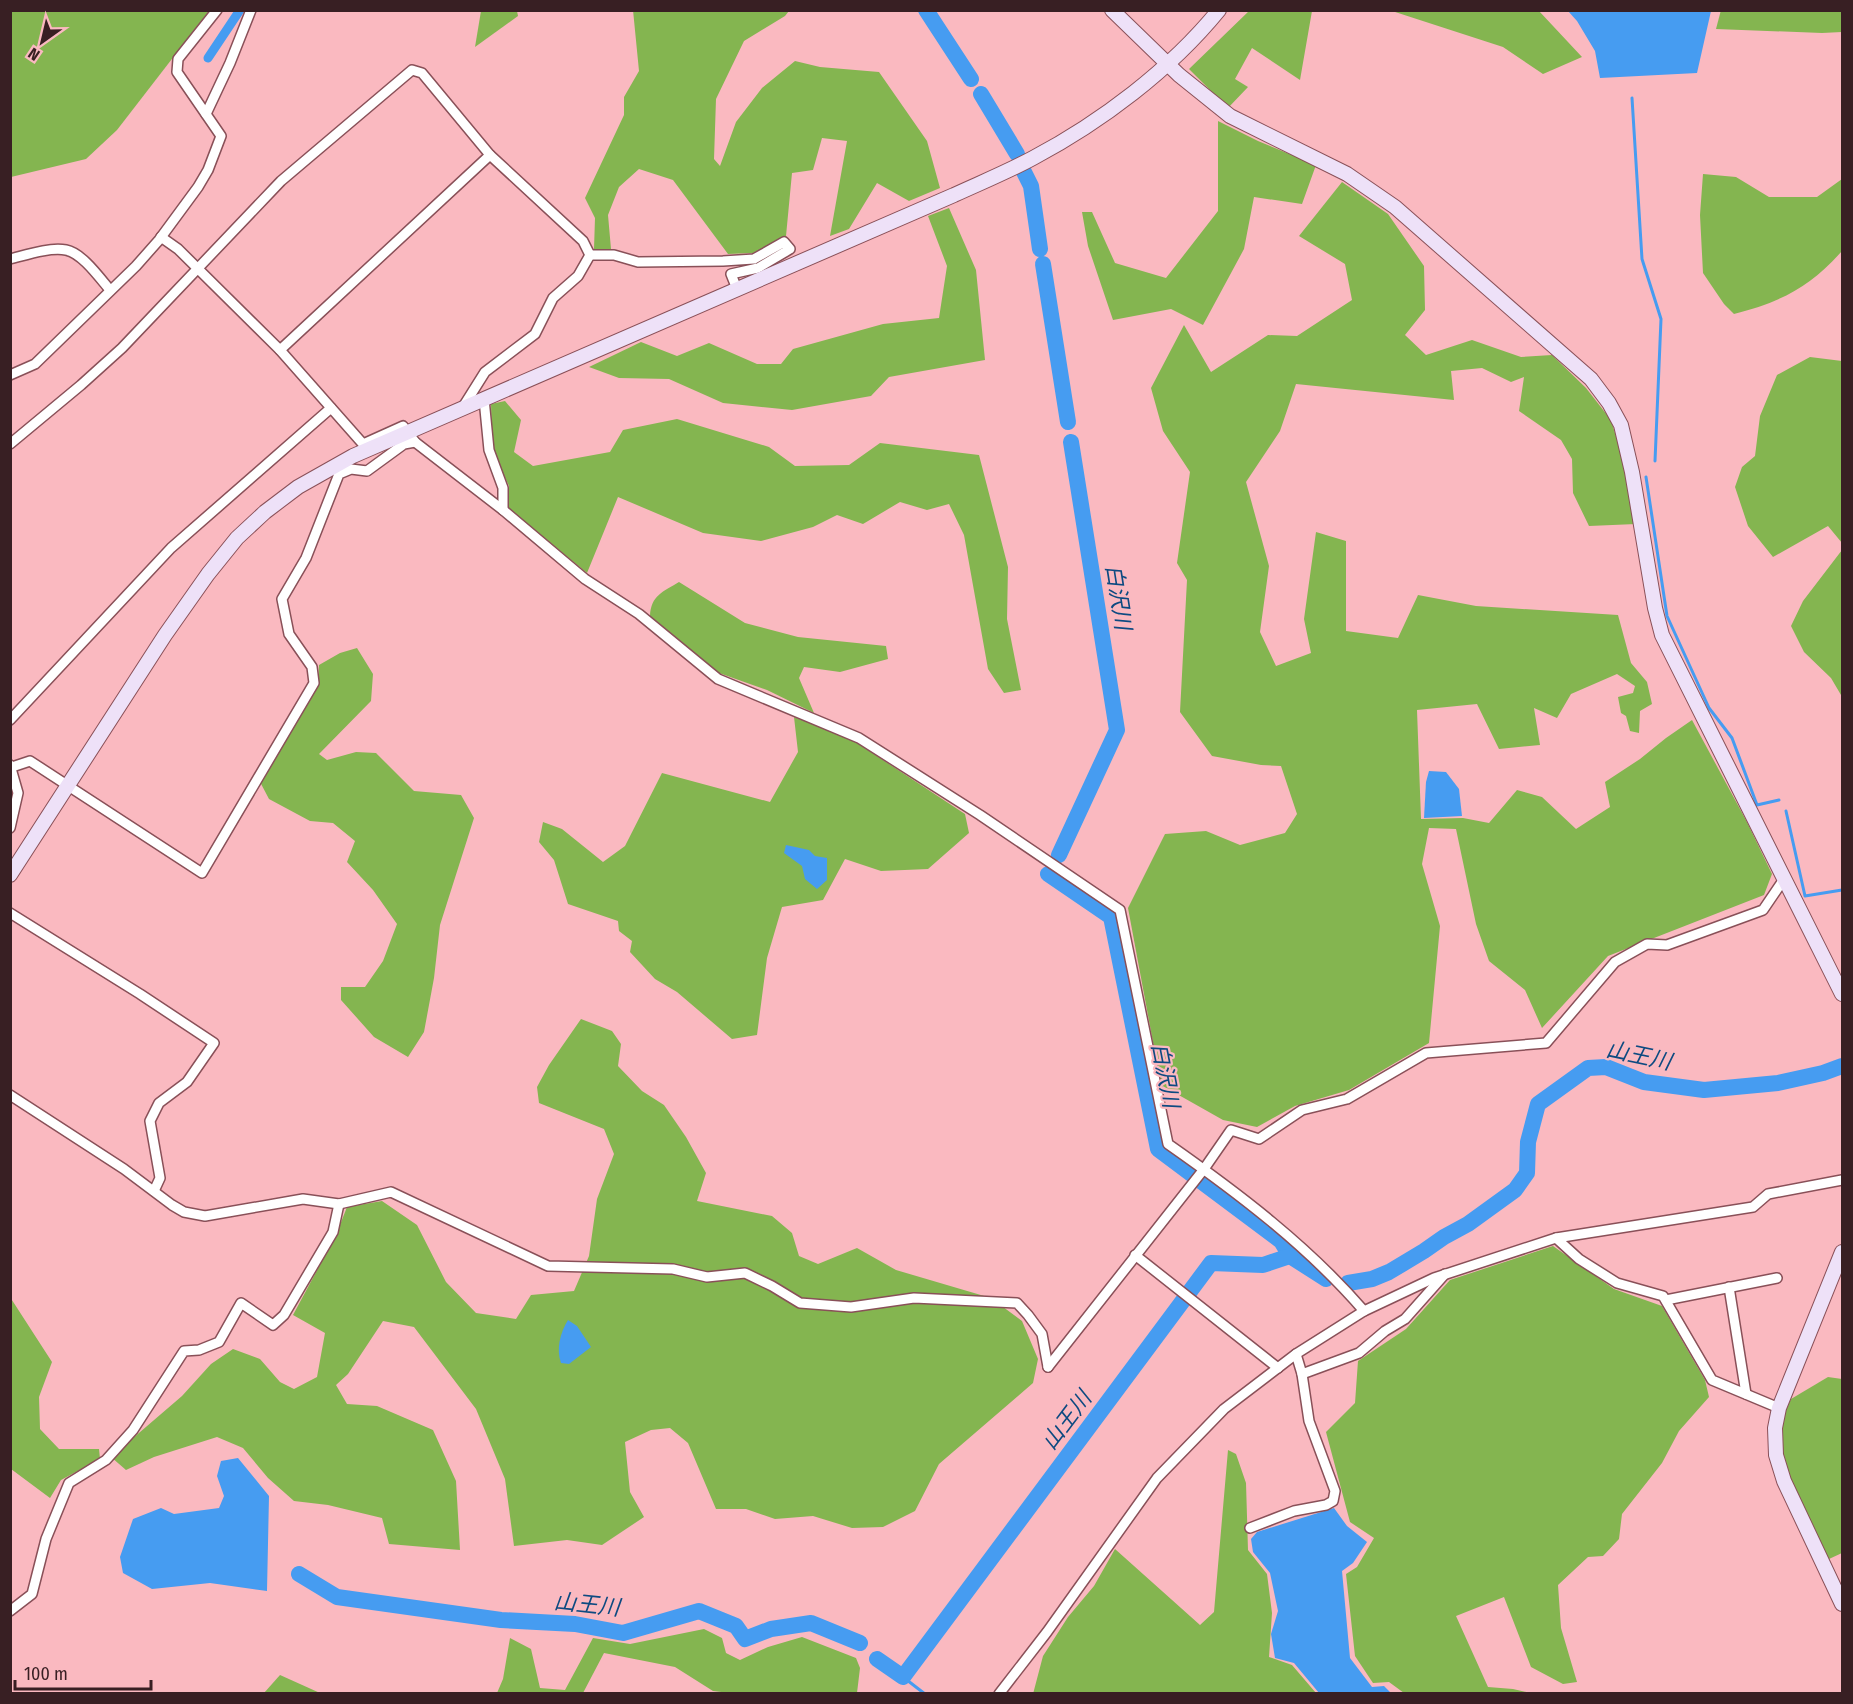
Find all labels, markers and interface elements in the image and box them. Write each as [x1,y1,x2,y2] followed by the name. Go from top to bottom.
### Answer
[12,12,72,72] north arrow
[25,43,43,65] text: N
[1100,562,1137,634] water label: 白沢川
[1604,1035,1676,1076] water label: 山王川
[1146,1040,1185,1112] water label: 白沢川
[1036,1384,1098,1455] water label: 山王川
[553,1588,623,1622] water label: 山王川
[15,1653,152,1691] scale bar
[24,1663,68,1685] text: 100 m

